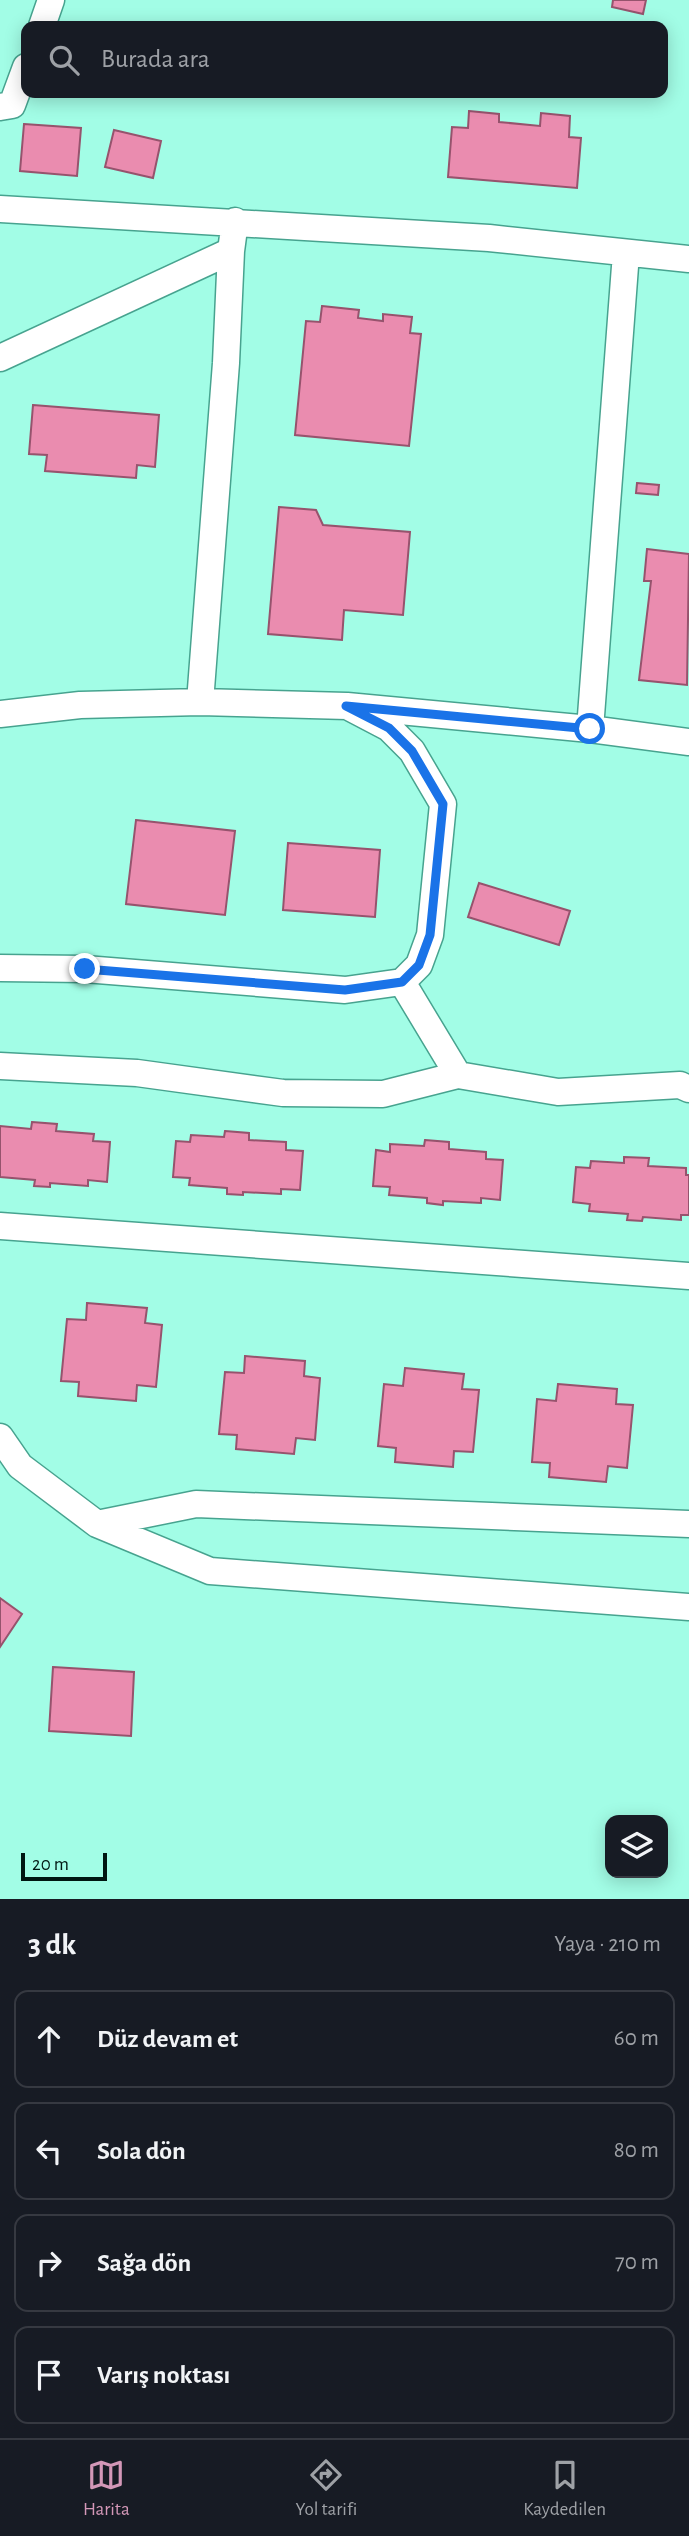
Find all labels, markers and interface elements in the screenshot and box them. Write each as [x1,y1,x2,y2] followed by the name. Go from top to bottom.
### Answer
[21,21,668,98] search box
[45,41,83,79] icon: search
[101,46,210,72] text: Burada ara
[574,713,605,744] route start
[69,953,100,984] route end
[605,1815,668,1878] map controls
[605,1815,668,1878] button: layers
[21,1850,107,1882] scale bar
[32,1855,69,1874] text: 20 m
[28,1930,76,1960] text: 3 dk
[554,1933,661,1956] text: Yaya · 210 m
[30,2020,68,2058] icon: ahead
[97,2026,238,2052] text: Düz devam et
[614,2027,659,2050] text: 60 m
[30,2132,68,2170] icon: left
[97,2138,186,2164] text: Sola dön
[614,2139,659,2162] text: 80 m
[30,2244,68,2282] icon: right
[97,2250,191,2276] text: Sağa dön
[615,2251,659,2274] text: 70 m
[30,2356,68,2394] icon: arrive
[97,2362,230,2388] text: Varış noktası
[83,2456,130,2521] tab: Harita
[296,2456,357,2521] tab: Yol tarifi
[523,2456,606,2521] tab: Kaydedilen

